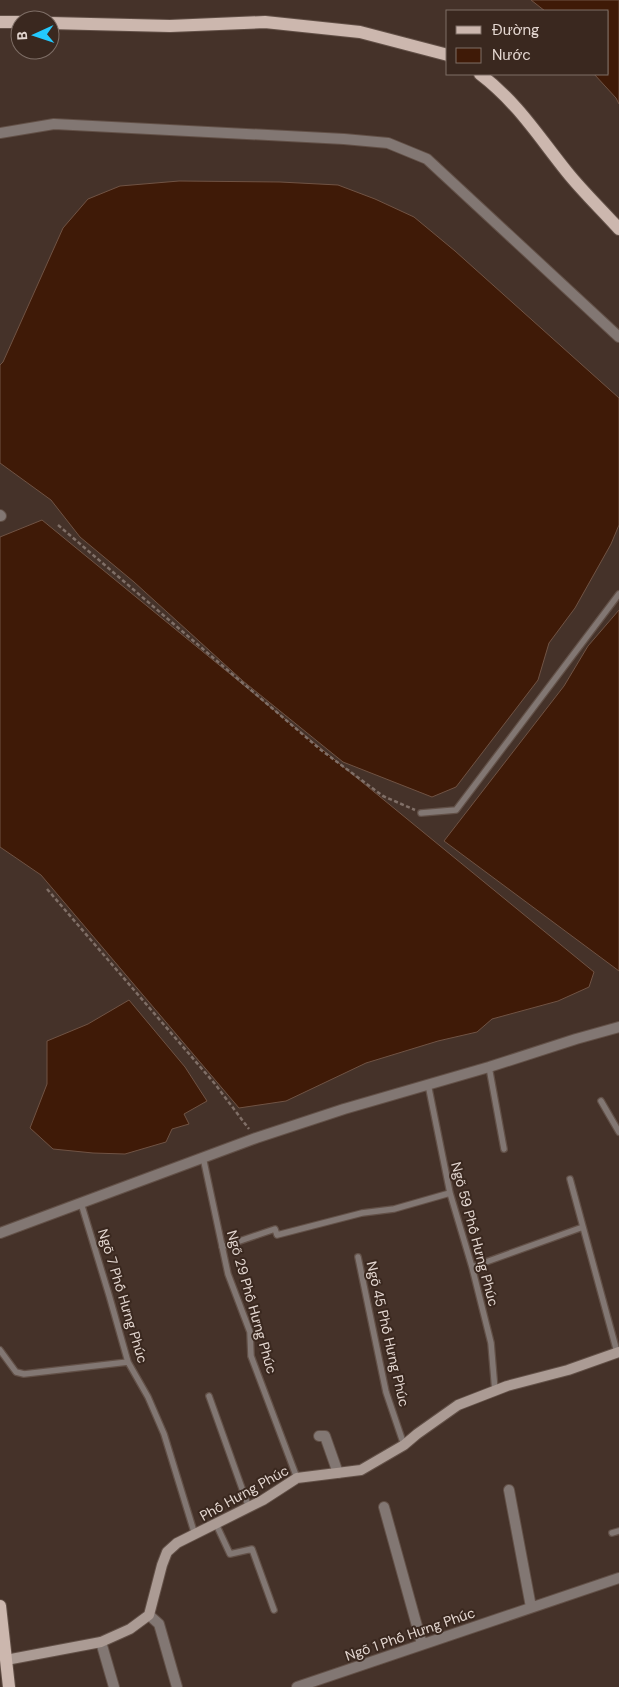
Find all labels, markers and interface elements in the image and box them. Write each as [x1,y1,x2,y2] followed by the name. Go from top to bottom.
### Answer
[10,10,60,60] north arrow
[446,10,609,75] legend
[492,20,540,40] text: Đường
[13,31,31,41] text: B
[492,45,531,65] text: Nước
[447,1160,503,1308] street label: Ngõ 59 Phố Hưng Phúc
[94,1227,152,1365] street label: Ngõ 7 Phố Hưng Phúc
[223,1228,281,1376] street label: Ngõ 29 Phố Hưng Phúc
[362,1259,414,1409] street label: Ngõ 45 Phố Hưng Phúc
[196,1461,292,1525] street label: Phố Hưng Phúc
[343,1603,477,1665] street label: Ngõ 1 Phố Hưng Phúc

